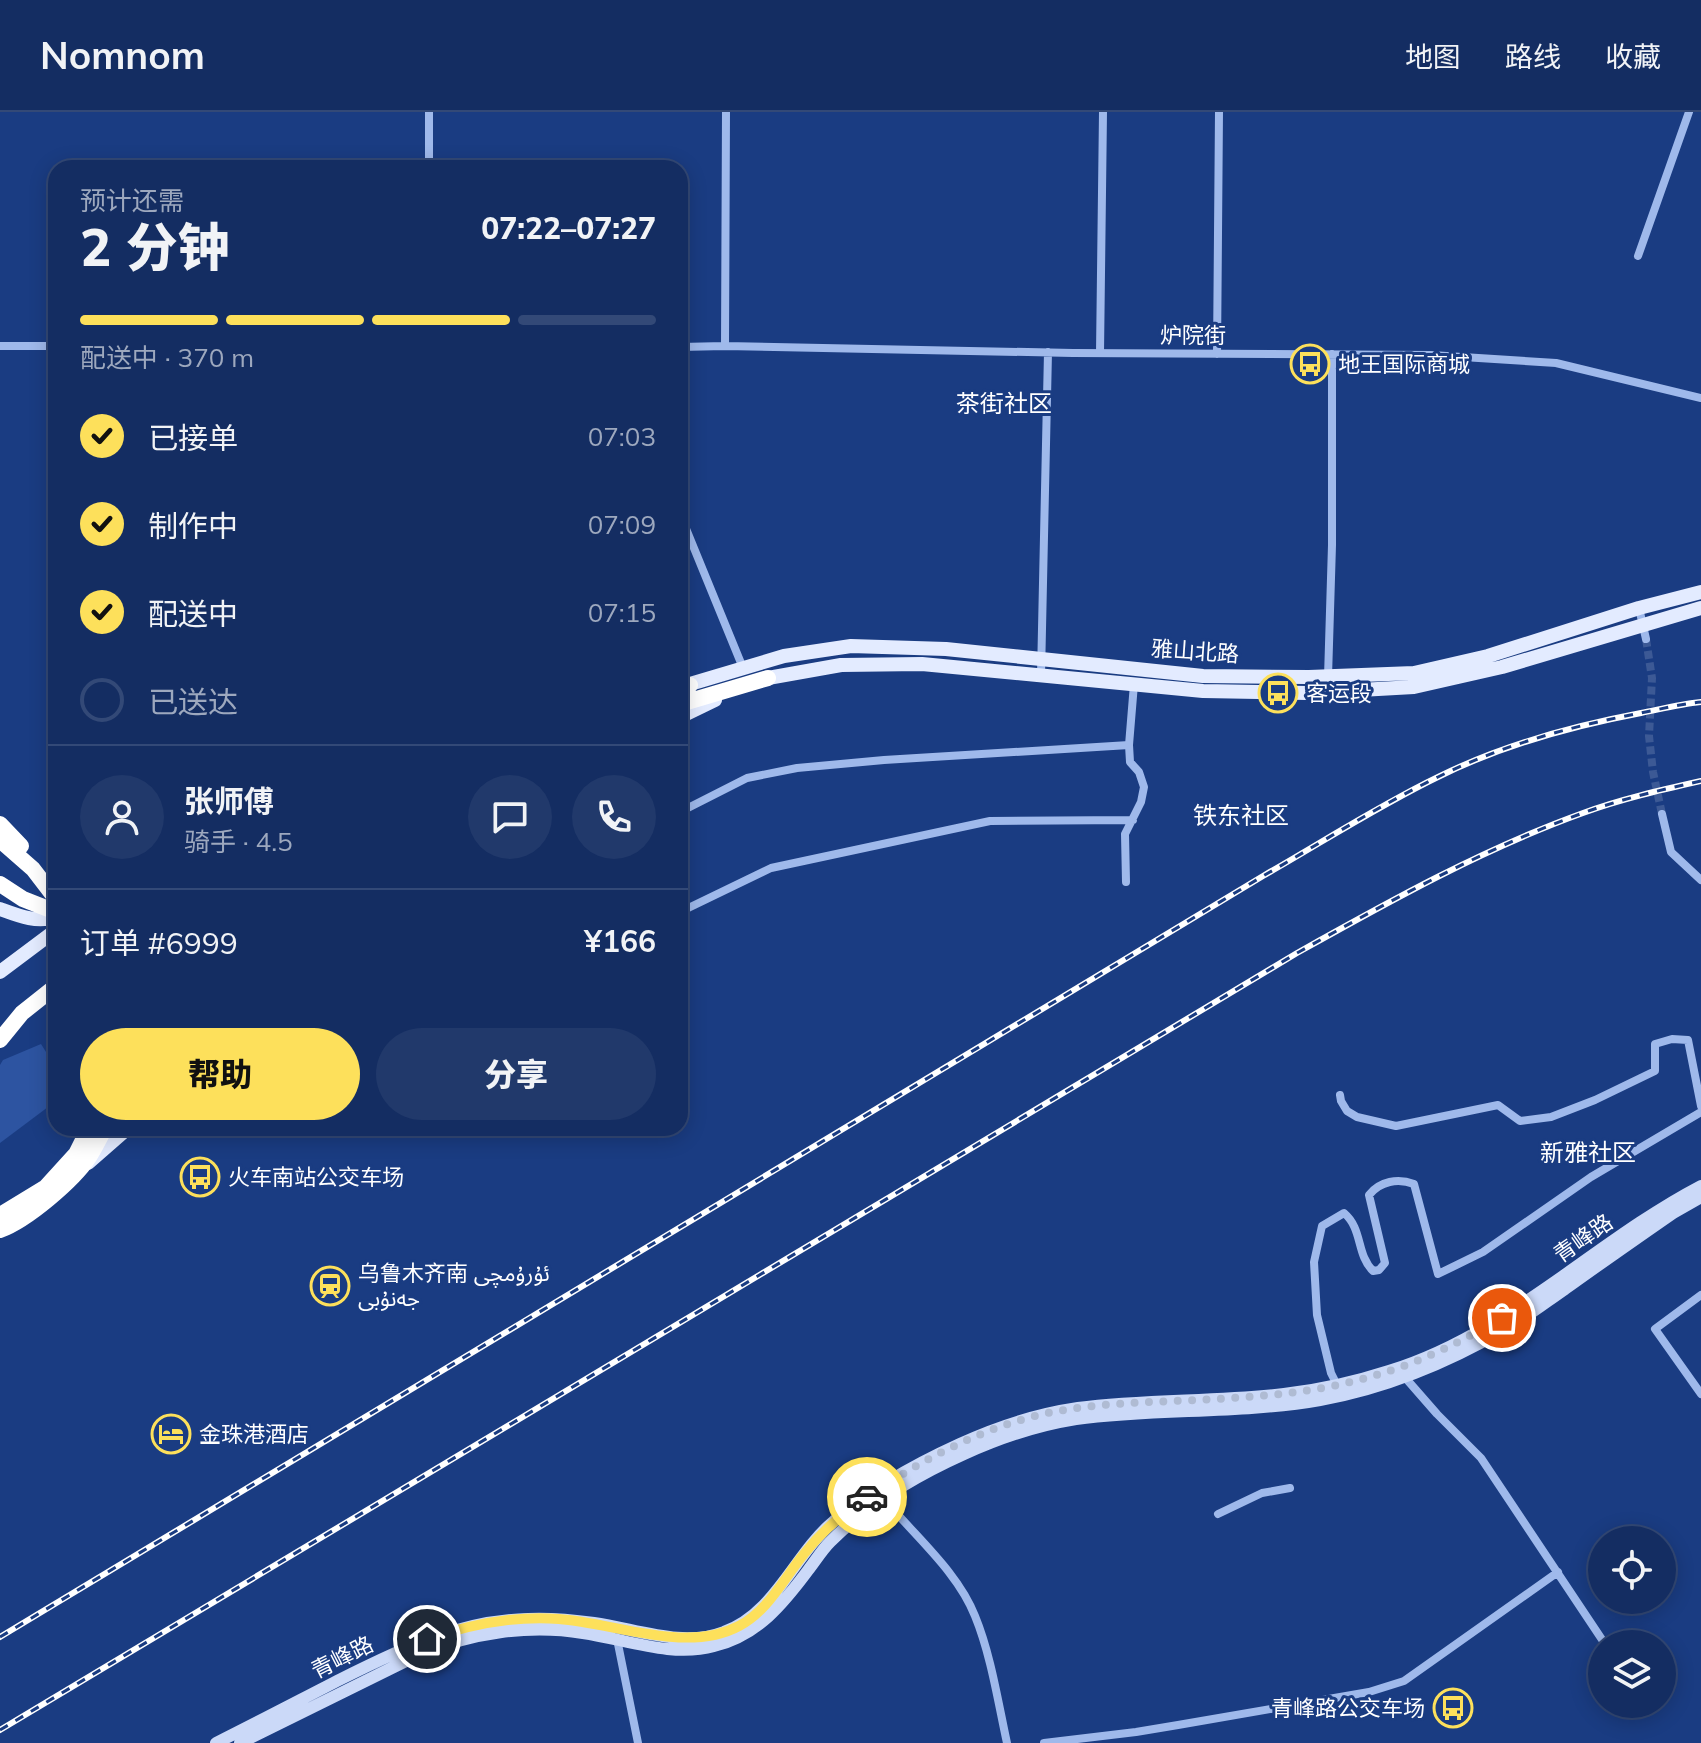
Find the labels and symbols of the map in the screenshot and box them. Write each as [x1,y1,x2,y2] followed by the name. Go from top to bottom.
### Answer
[1160,321,1226,349] street label: 炉院街
[1289,343,1331,385] bus stop icon: 地王国际商城
[1338,350,1470,378] place label: 地王国际商城
[956,388,1052,418] district label: 茶街社区
[1150,634,1240,668] street label: 雅山北路
[1257,672,1299,714] bus stop icon: 客运段
[1306,679,1372,707] place label: 客运段
[1193,800,1289,830] district label: 铁东社区
[1540,1137,1636,1167] district label: 新雅社区
[179,1156,221,1198] bus stop icon: 火车南站公交车场
[228,1163,404,1191] place label: 火车南站公交车场
[1548,1208,1618,1268] street label: 青峰路
[358,1259,550,1312] place label: 乌鲁木齐南 ئۇرۇمچى جەنۇبى
[309,1265,351,1307] station icon: 乌鲁木齐南 ئۇرۇمچى جەنۇبى
[1468,1284,1536,1352] pin
[150,1413,192,1455] hotel icon: 金珠港酒店
[199,1420,309,1448] place label: 金珠港酒店
[827,1457,907,1537] courier
[393,1605,461,1673] pin
[306,1630,378,1684] street label: 青峰路
[1432,1687,1474,1729] bus stop icon: 青峰路公交车场
[1271,1694,1425,1722] place label: 青峰路公交车场

